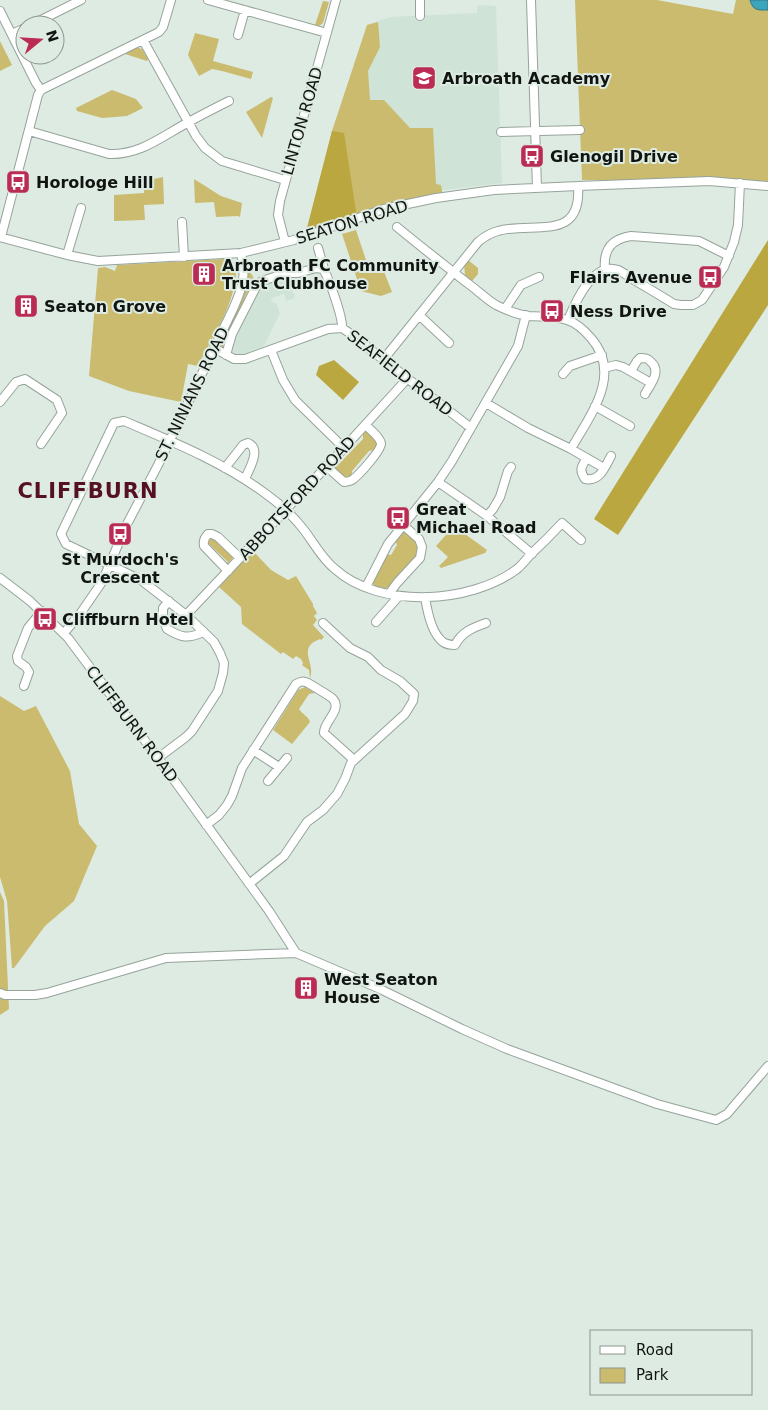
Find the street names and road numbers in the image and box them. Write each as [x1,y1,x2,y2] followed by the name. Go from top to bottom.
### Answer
[277,65,327,177] street label: LINTON ROAD
[294,196,410,248] street label: SEATON ROAD
[151,324,233,464] street label: ST. NINIANS ROAD
[344,326,456,420] street label: SEAFIELD ROAD
[235,432,359,564] street label: ABBOTSFORD ROAD
[82,662,182,786] street label: CLIFFBURN ROAD

